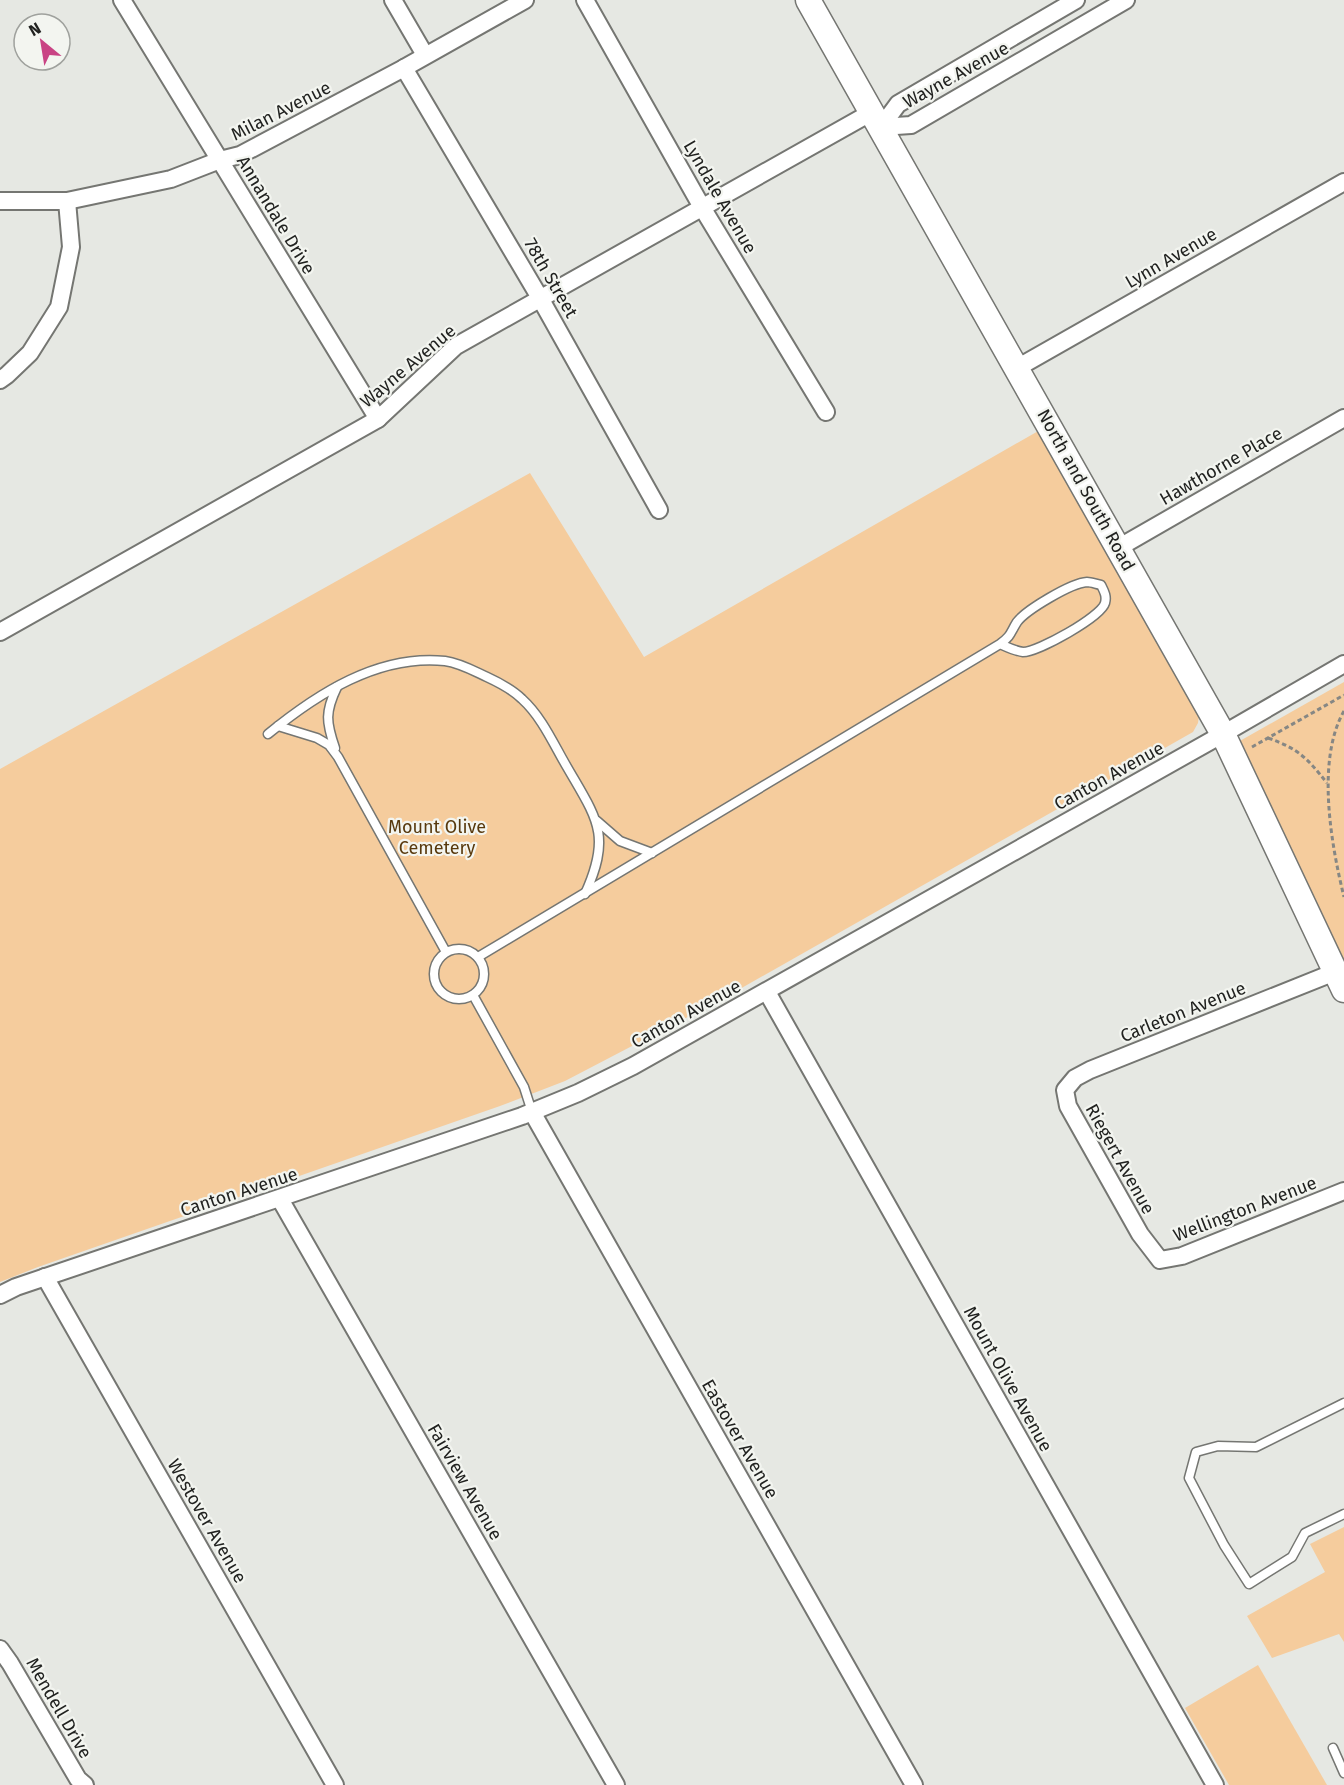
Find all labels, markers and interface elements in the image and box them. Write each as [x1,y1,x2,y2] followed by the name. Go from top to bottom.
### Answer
[12,12,72,72] north arrow
[25,19,44,40] text: N
[899,37,1013,113] street label: Wayne Avenue
[227,76,335,146] street label: Milan Avenue
[679,137,761,257] street label: Lyndale Avenue
[232,152,320,278] street label: Annandale Drive
[1121,223,1221,293] street label: Lynn Avenue
[519,234,583,322] street label: 78th Street
[356,320,460,412] street label: Wayne Avenue
[1032,405,1140,575] street label: North and South Road
[1156,422,1286,510] street label: Hawthorne Place
[1050,737,1168,815] street label: Canton Avenue
[388,816,486,859] park label: Mount Olive Cemetery
[627,975,745,1053] street label: Canton Avenue
[1117,977,1249,1047] street label: Carleton Avenue
[1081,1100,1159,1218] street label: Riegert Avenue
[178,1163,300,1221] street label: Canton Avenue
[1170,1172,1320,1246] street label: Wellington Avenue
[959,1303,1057,1455] street label: Mount Olive Avenue
[697,1375,783,1503] street label: Eastover Avenue
[423,1420,507,1544] street label: Fairview Avenue
[163,1455,251,1587] street label: Westover Avenue
[21,1654,97,1762] street label: Mendell Drive

